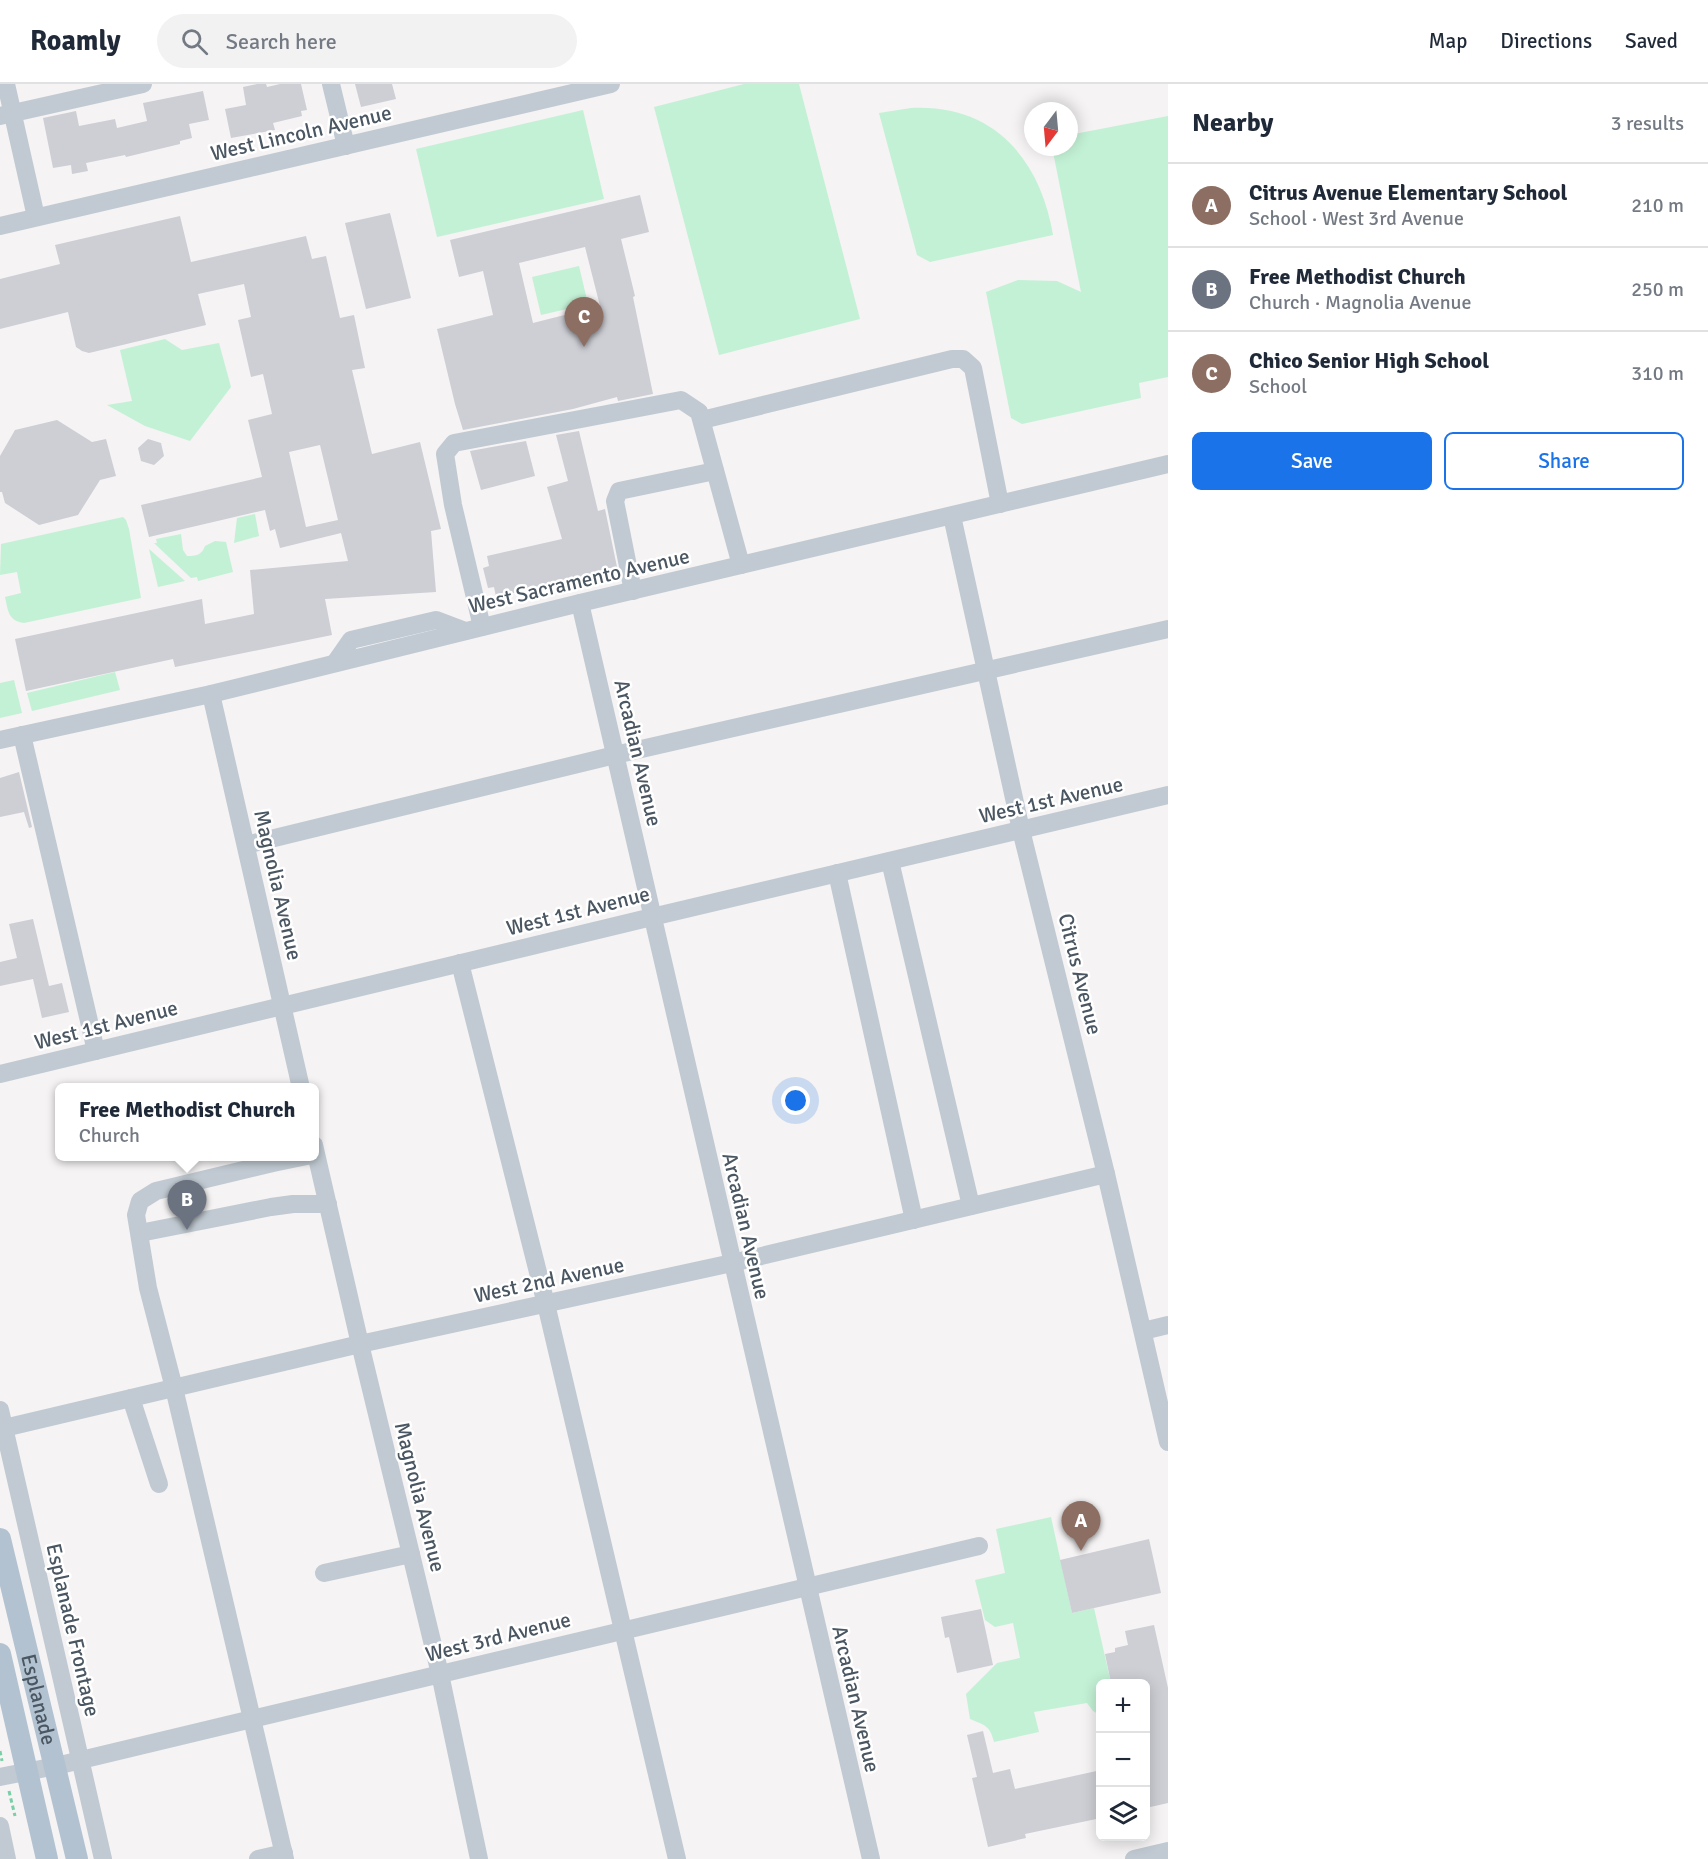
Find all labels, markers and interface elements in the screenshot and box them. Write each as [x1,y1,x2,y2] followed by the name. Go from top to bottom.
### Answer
[157,14,577,68] search box
[30,24,121,58] text: Roamly
[178,25,211,58] icon: search
[226,28,337,55] text: Search here
[1429,28,1467,54] text: Map
[1500,28,1592,54] text: Directions
[1625,28,1678,54] text: Saved
[208,100,394,166] street label: West Lincoln Avenue
[1024,102,1078,156] north arrow
[1192,107,1273,139] text: Nearby
[1611,111,1684,136] text: 3 results
[1249,179,1567,206] text: Citrus Avenue Elementary School
[1205,193,1218,218] text: A
[1631,193,1684,218] text: 210 m
[1249,206,1464,231] text: School · West 3rd Avenue
[1249,263,1466,290] text: Free Methodist Church
[1205,277,1218,302] text: B
[1631,277,1684,302] text: 250 m
[1249,290,1471,315] text: Church · Magnolia Avenue
[564,298,604,347] pin: C
[1249,347,1489,374] text: Chico Senior High School
[1205,361,1218,386] text: C
[1631,361,1684,386] text: 310 m
[1249,374,1307,399] text: School
[1192,432,1432,490] button: Save
[1444,432,1684,490] button: Share
[466,543,692,619] street label: West Sacramento Avenue
[608,677,668,829] street label: Arcadian Avenue
[977,771,1125,829] street label: West 1st Avenue
[248,807,308,963] street label: Magnolia Avenue
[504,881,652,941] street label: West 1st Avenue
[1052,911,1108,1037] street label: Citrus Avenue
[32,995,180,1055] street label: West 1st Avenue
[55,1083,319,1161] popup
[781,1086,810,1115] your location
[79,1096,295,1123] text: Free Methodist Church
[79,1123,140,1148] text: Church
[716,1150,776,1302] street label: Arcadian Avenue
[168,1180,207,1230] pin: B
[471,1251,627,1309] street label: West 2nd Avenue
[389,1419,451,1575] street label: Magnolia Avenue
[1062,1502,1100,1551] pin: A
[40,1541,106,1719] street label: Esplanade Frontage
[423,1606,573,1668] street label: West 3rd Avenue
[826,1623,886,1775] street label: Arcadian Avenue
[15,1651,62,1748] street label: Esplanade
[1096,1679,1150,1841] map controls
[1096,1679,1150,1733] button: +
[1096,1733,1150,1787] button: −
[1096,1787,1150,1841] button: layers

